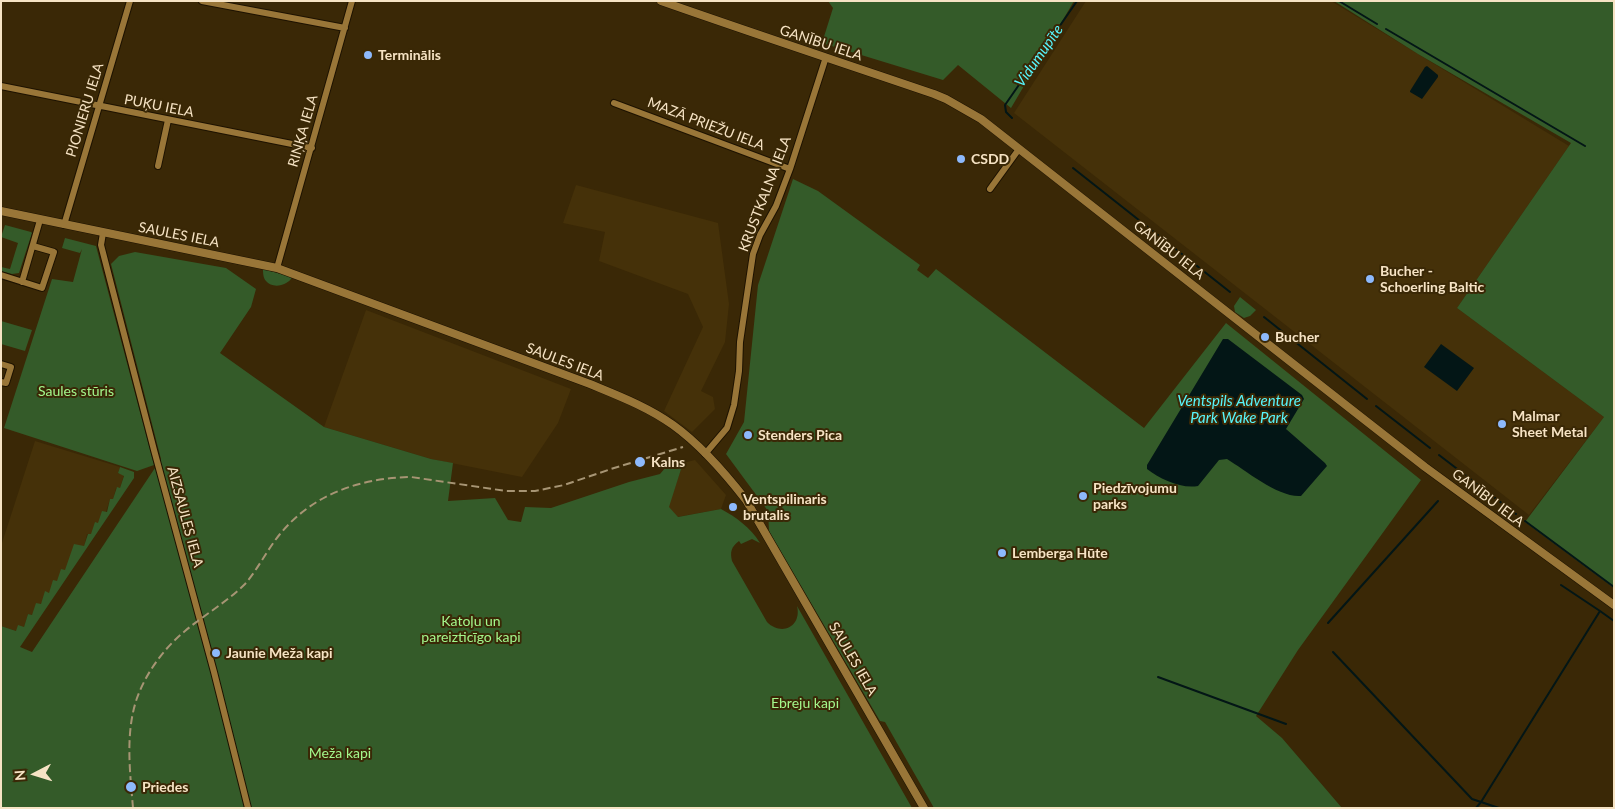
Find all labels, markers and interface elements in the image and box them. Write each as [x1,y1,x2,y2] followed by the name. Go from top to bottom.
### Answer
[1011,21,1067,91] water label: Vidumupīte
[778,22,864,64] street label: GANĪBU IELA
[378,47,441,63] place label: Terminālis
[362,49,374,61] marker: Terminālis
[63,61,107,159] street label: PIONIERU IELA
[123,91,195,121] street label: PUĶU IELA
[285,93,321,169] street label: RIŅĶA IELA
[645,94,767,154] street label: MAZĀ PRIEŽU IELA
[735,134,795,254] street label: KRUSTKALNA IELA
[971,151,1009,167] place label: CSDD
[955,153,967,165] marker: CSDD
[1130,217,1208,283] street label: GANĪBU IELA
[137,219,221,251] street label: SAULES IELA
[1380,263,1484,296] place label: Bucher - Schoerling Baltic
[1364,273,1376,285] marker: Bucher - Schoerling Baltic
[1275,329,1319,345] place label: Bucher
[1259,331,1271,343] marker: Bucher
[524,339,606,385] street label: SAULES IELA
[38,383,114,399] park label: Saules stūris
[1177,392,1301,427] water label: Ventspils Adventure Park Wake Park
[1512,408,1587,441] place label: Malmar Sheet Metal
[1496,418,1508,430] marker: Malmar Sheet Metal
[758,427,842,443] place label: Stenders Pica
[742,429,754,441] marker: Stenders Pica
[651,454,685,470] place label: Kalns
[633,455,647,469] marker: Kalns
[163,465,207,569] street label: AIZSAULES IELA
[1449,465,1527,531] street label: GANĪBU IELA
[1093,480,1177,512] place label: Piedzīvojumu parks
[1077,490,1089,502] marker: Piedzīvojumu parks
[743,491,827,524] place label: Ventspilinaris brutalis
[727,501,739,513] marker: Ventspilinaris brutalis
[1012,545,1108,561] place label: Lemberga Hūte
[996,547,1008,559] marker: Lemberga Hūte
[421,613,521,646] park label: Katoļu un pareizticīgo kapi
[825,619,881,699] street label: SAULES IELA
[226,645,333,661] place label: Jaunie Meža kapi
[210,647,222,659] marker: Jaunie Meža kapi
[771,695,839,711] park label: Ebreju kapi
[309,745,371,761] park label: Meža kapi
[10,749,60,799] north arrow
[11,769,28,781] text: N
[142,779,188,795] place label: Priedes
[124,780,138,794] marker: Priedes

